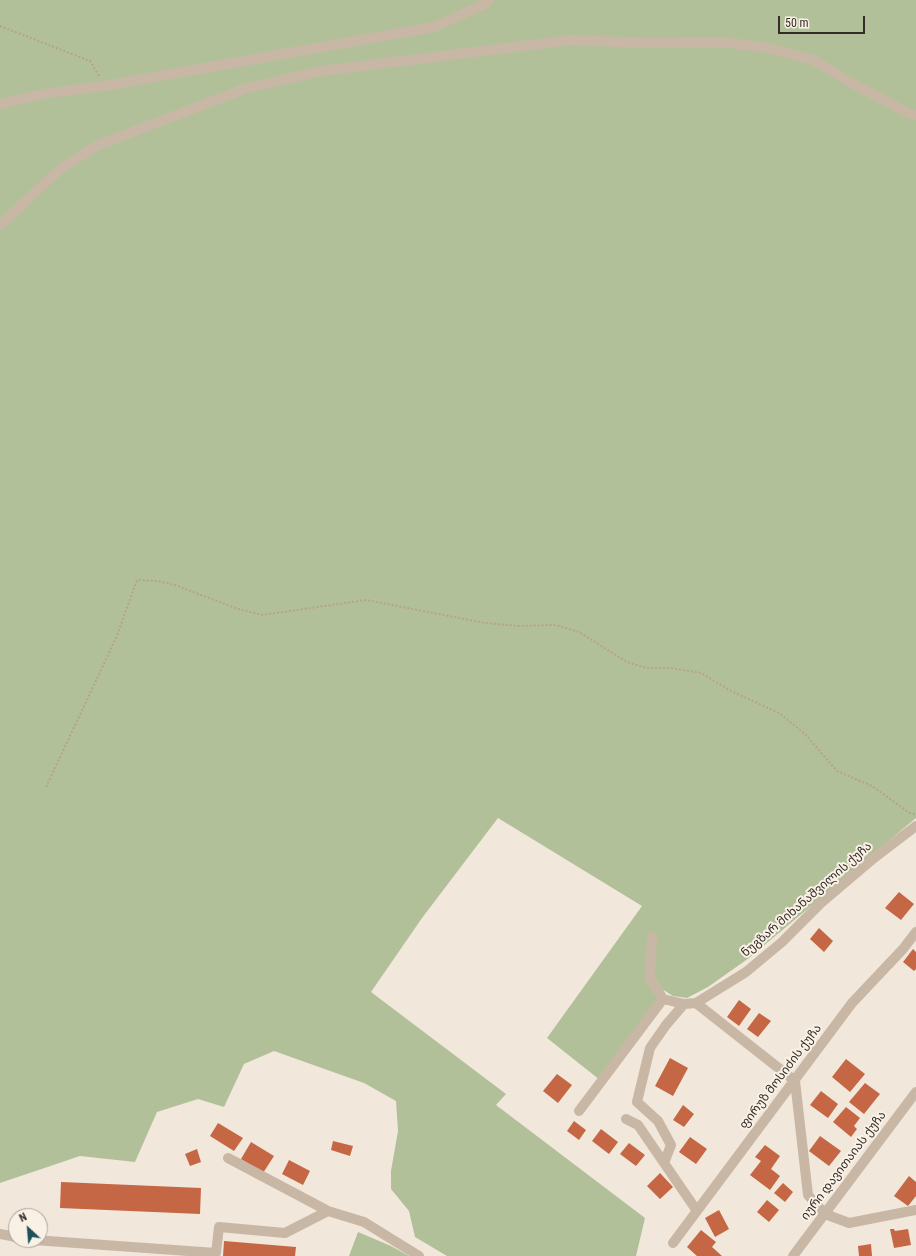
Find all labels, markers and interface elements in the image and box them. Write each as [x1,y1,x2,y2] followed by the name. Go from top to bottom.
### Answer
[780,8,867,34] scale bar
[785,16,809,30] text: 50 m
[739,839,875,961] street label: ნუგზარ მიხანაშვილის ქუჩა
[737,1022,825,1132] street label: ფირუზ მოსიძის ქუჩა
[798,1109,890,1223] street label: იური დავითაიას ქუჩა
[8,1208,48,1248] north arrow
[17,1210,29,1225] text: N

